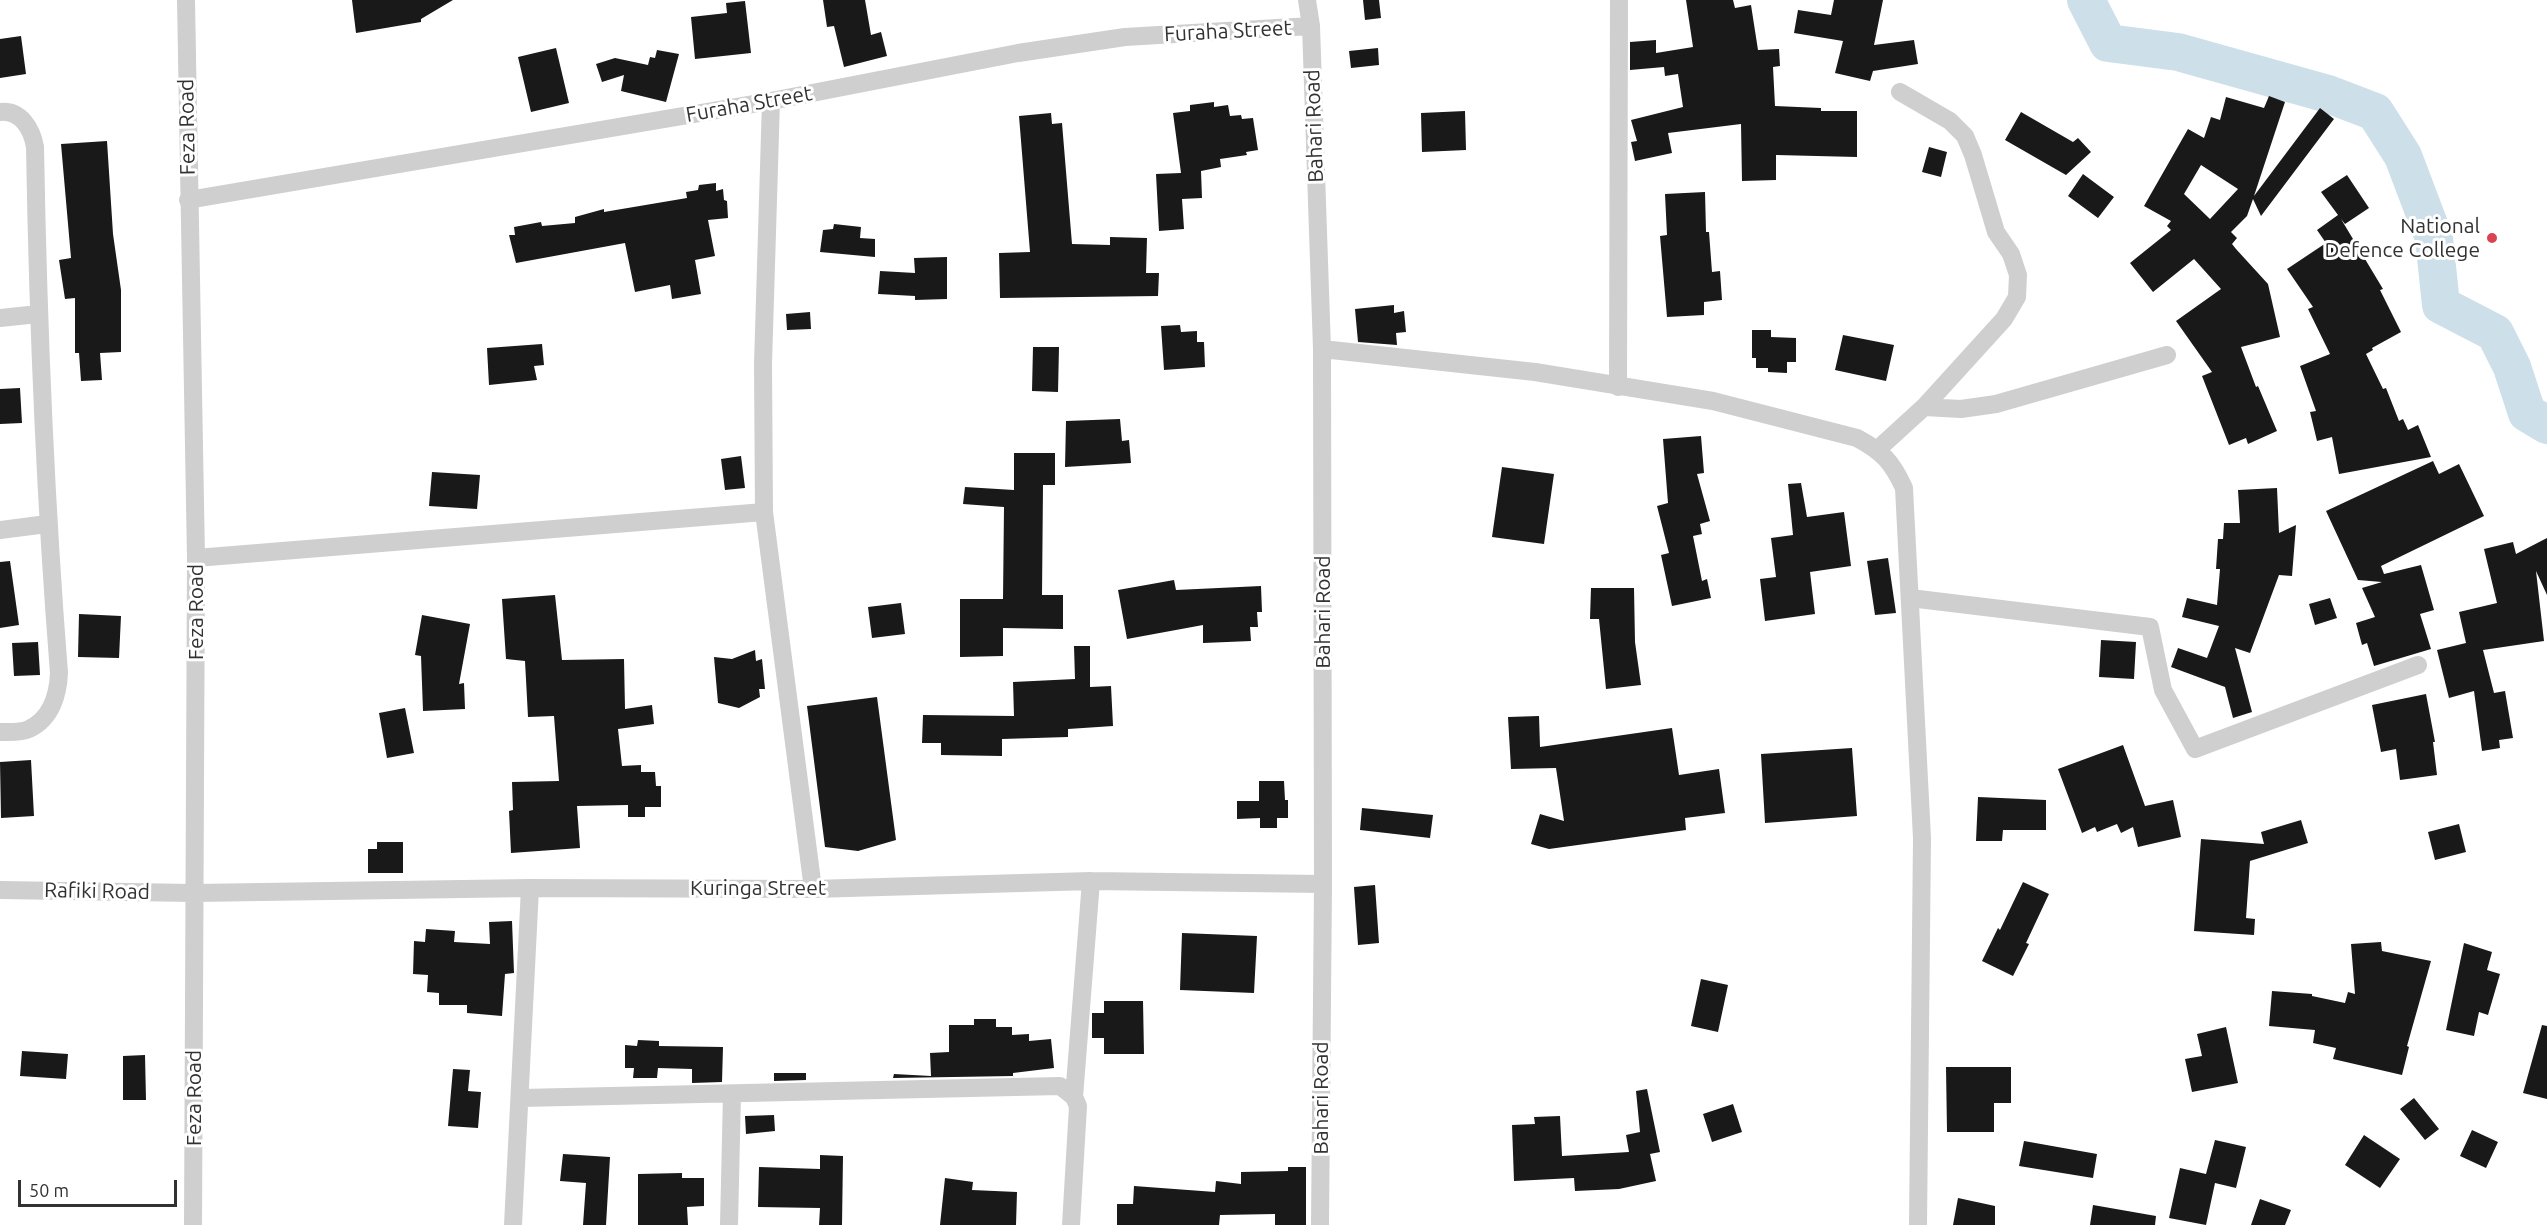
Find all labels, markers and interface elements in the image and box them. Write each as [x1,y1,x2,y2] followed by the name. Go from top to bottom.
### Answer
[1164,15,1292,47] street label: Furaha Street
[1299,69,1329,183] street label: Bahari Road
[174,79,200,175] street label: Feza Road
[684,81,814,127] street label: Furaha Street
[2325,213,2480,263] place label: National Defence College
[2485,231,2499,245] marker: National Defence College
[1310,555,1336,669] street label: Bahari Road
[183,564,209,660] street label: Feza Road
[690,875,826,901] street label: Kuringa Street
[44,877,150,905] street label: Rafiki Road
[1308,1041,1334,1155] street label: Bahari Road
[181,1050,207,1146] street label: Feza Road
[21,1168,180,1206] scale bar
[29,1180,69,1200] text: 50 m

